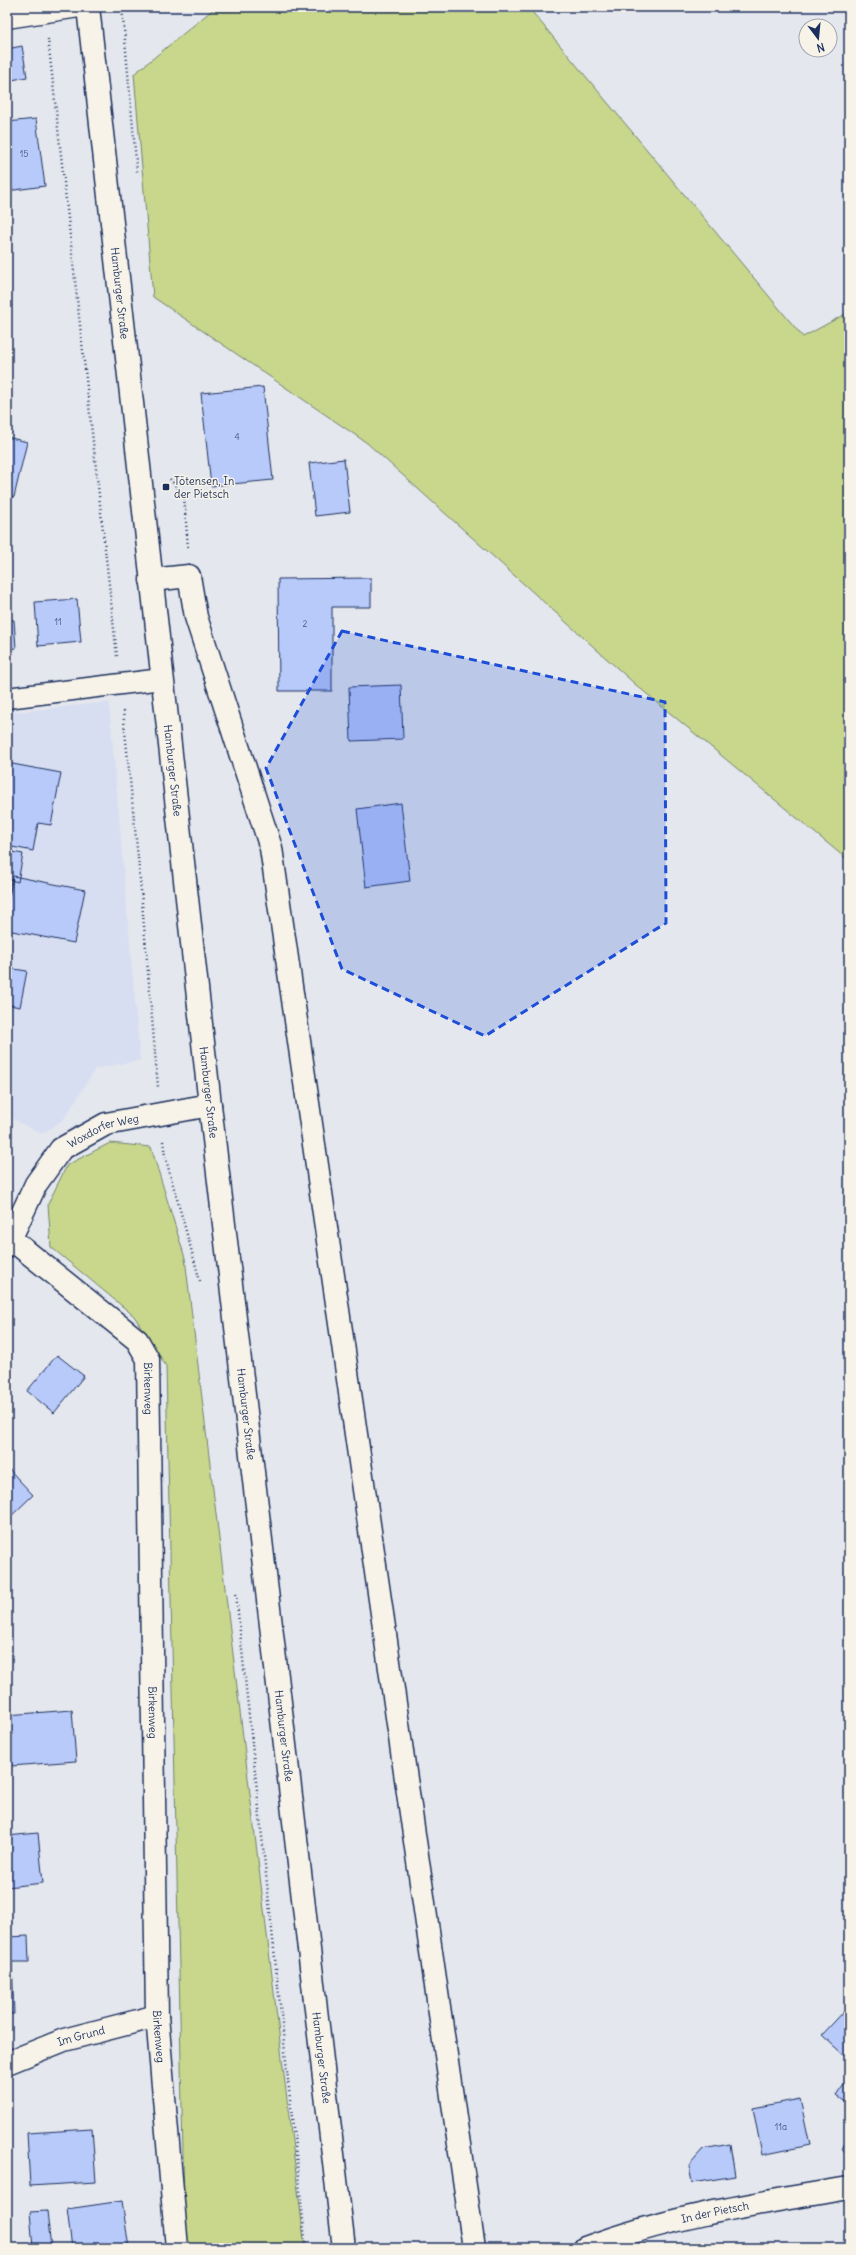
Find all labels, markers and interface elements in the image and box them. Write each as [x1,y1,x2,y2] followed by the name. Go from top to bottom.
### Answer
[798,18,838,58] north arrow
[815,40,826,55] text: N
[20,148,28,159] house number: 15
[108,247,132,340] street label: Hamburger Straße
[234,431,240,442] house number: 4
[174,474,234,501] place label: Tötensen, In der Pietsch
[161,482,171,492] marker: Tötensen, In der Pietsch
[54,616,62,627] house number: 11
[303,618,308,629] house number: 2
[161,724,185,817] street label: Hamburger Straße
[197,1046,221,1139] street label: Hamburger Straße
[65,1111,140,1151] street label: Woxdorfer Weg
[141,1362,156,1415] street label: Birkenweg
[234,1368,259,1461] street label: Hamburger Straße
[145,1686,160,1739] street label: Birkenweg
[272,1689,296,1783] street label: Hamburger Straße
[150,2010,168,2063] street label: Birkenweg
[309,2011,334,2104] street label: Hamburger Straße
[55,2023,107,2049] street label: Im Grund
[775,2121,787,2132] house number: 11a
[680,2198,750,2226] street label: In der Pietsch

